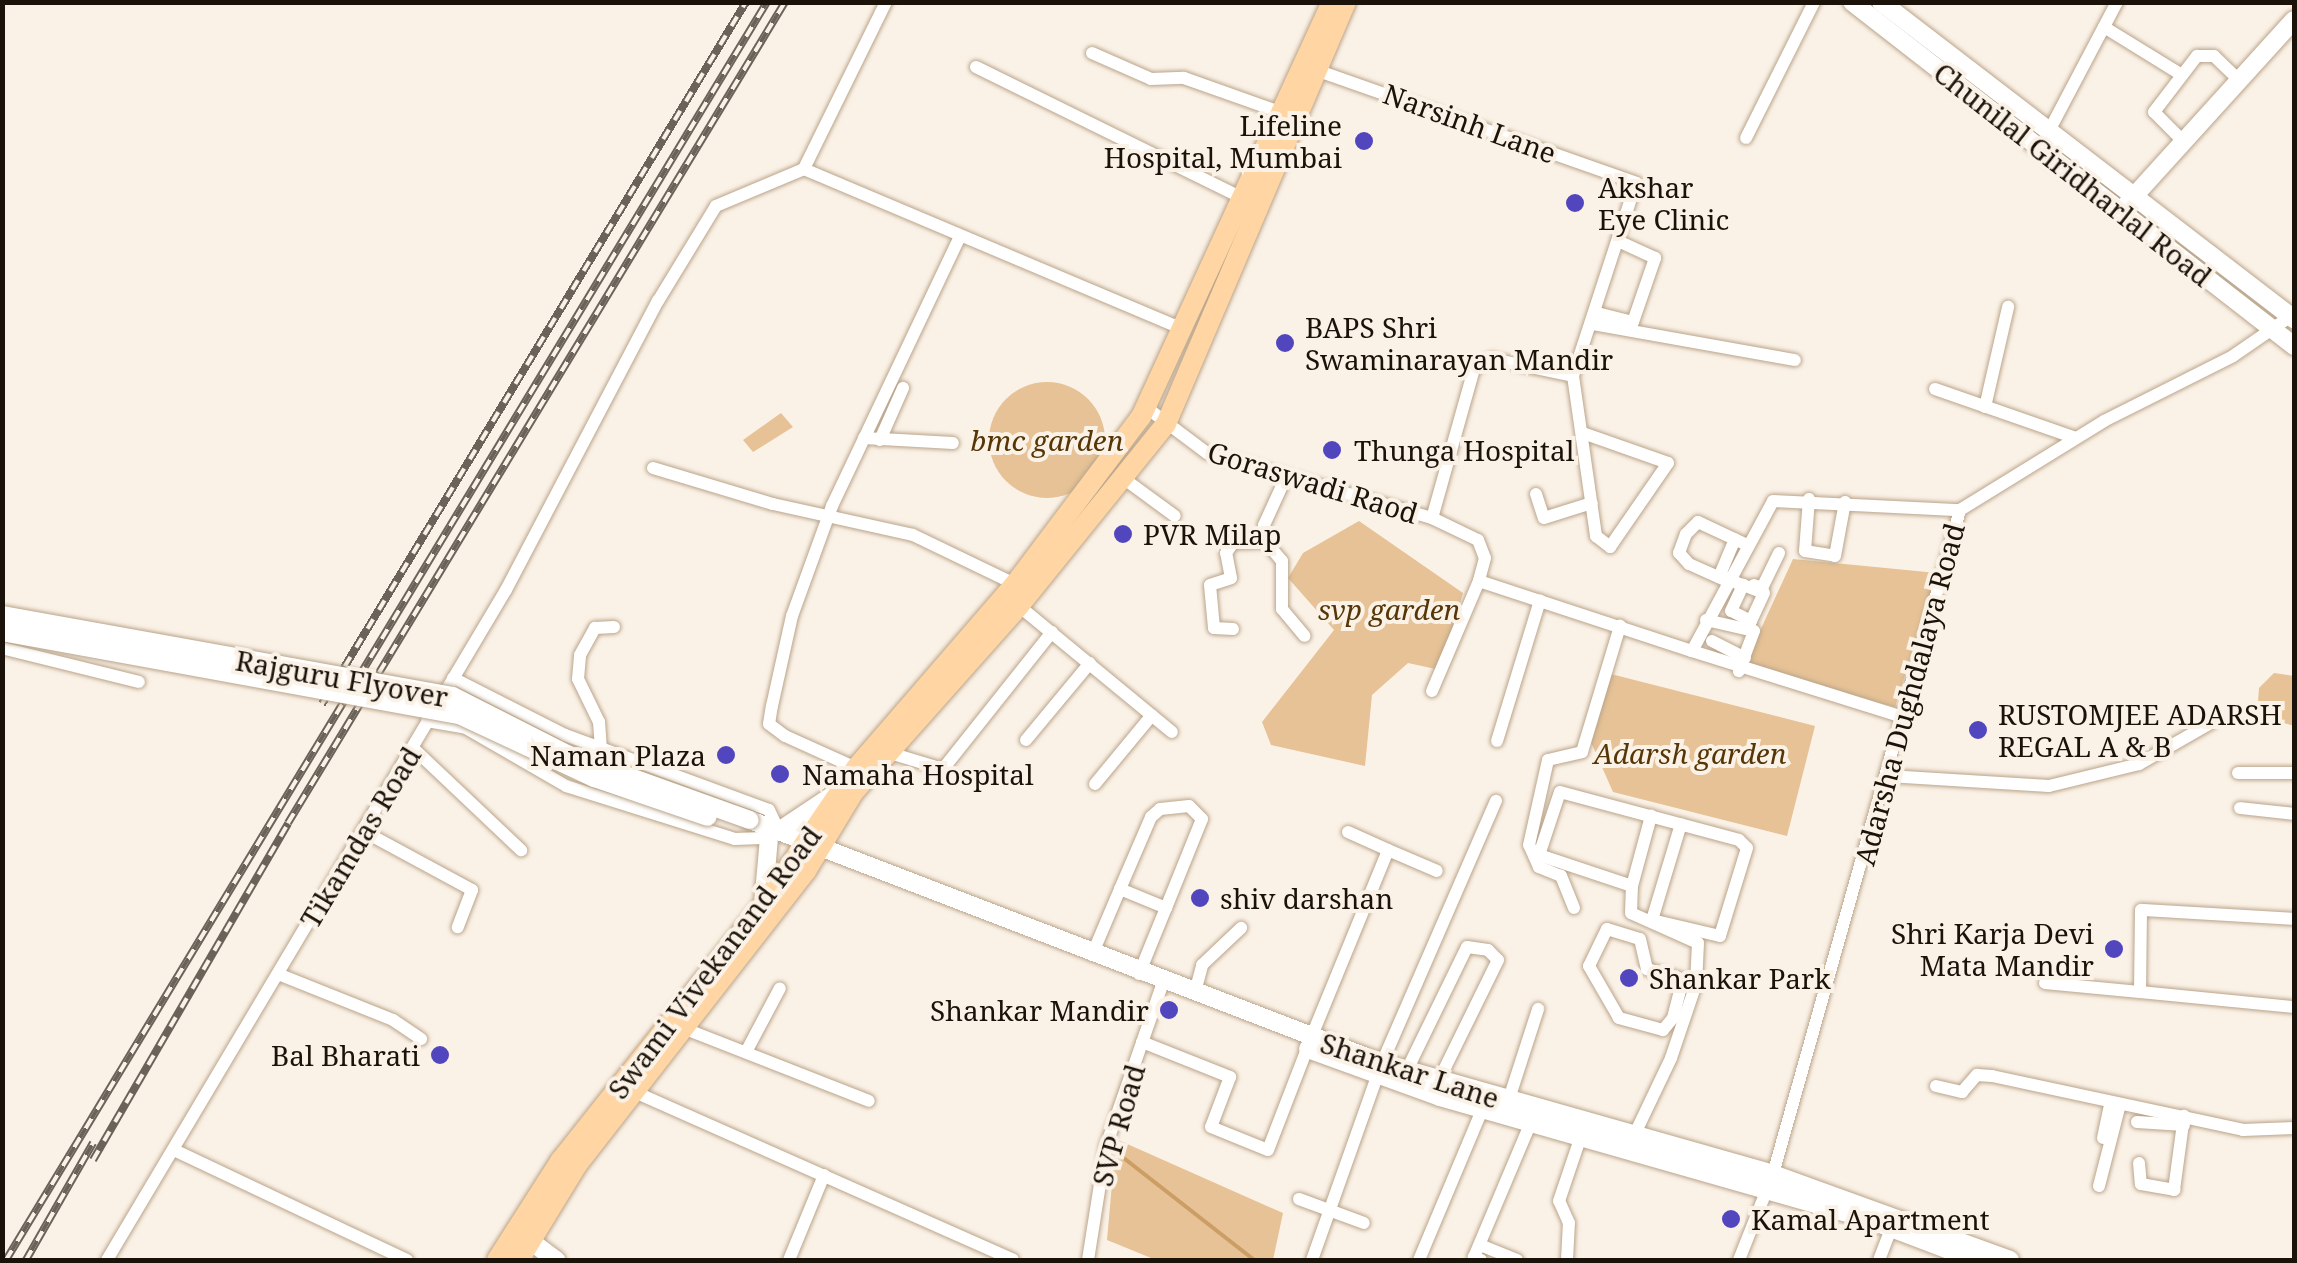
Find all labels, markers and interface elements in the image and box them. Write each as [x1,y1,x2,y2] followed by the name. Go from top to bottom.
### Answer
[1927,55,2219,293] street label: Chunilal Giridharlal Road
[1379,76,1561,170] street label: Narsinh Lane
[1104,108,1342,174] place label: Lifeline Hospital, Mumbai
[1351,128,1377,154] marker: Lifeline Hospital, Mumbai
[1598,170,1729,236] place label: Akshar Eye Clinic
[1562,190,1588,216] marker: Akshar Eye Clinic
[1305,310,1613,376] place label: BAPS Shri Swaminarayan Mandir
[1274,332,1296,354] marker: BAPS Shri Swaminarayan Mandir
[971,423,1123,457] park label: bmc garden
[1354,433,1574,467] place label: Thunga Hospital
[1204,434,1422,530] street label: Goraswadi Raod
[1319,437,1345,463] marker: Thunga Hospital
[1143,517,1281,551] place label: PVR Milap
[1847,519,1971,869] street label: Adarsha Dughdalaya Road
[1112,523,1134,545] marker: PVR Milap
[1318,592,1460,626] park label: svp garden
[233,643,451,713] street label: Rajguru Flyover
[1998,697,2282,763] place label: RUSTOMJEE ADARSH REGAL A & B
[1967,719,1989,741] marker: RUSTOMJEE ADARSH REGAL A & B
[1594,736,1786,770] park label: Adarsh garden
[530,738,706,772] place label: Naman Plaza
[293,740,427,934] street label: Tikamdas Road
[715,744,737,766] marker: Naman Plaza
[802,757,1034,791] place label: Namaha Hospital
[767,761,793,787] marker: Namaha Hospital
[601,819,827,1105] street label: Swami Vivekanand Road
[1220,881,1393,915] place label: shiv darshan
[1189,887,1211,909] marker: shiv darshan
[1891,916,2094,982] place label: Shri Karja Devi Mata Mandir
[2103,938,2125,960] marker: Shri Karja Devi Mata Mandir
[1649,961,1831,995] place label: Shankar Park
[1618,967,1640,989] marker: Shankar Park
[930,993,1149,1027] place label: Shankar Mandir
[1158,999,1180,1021] marker: Shankar Mandir
[1317,1025,1503,1115] street label: Shankar Lane
[271,1038,420,1072] place label: Bal Bharati
[429,1044,451,1066] marker: Bal Bharati
[1085,1060,1151,1190] street label: SVP Road
[1751,1202,1990,1236] place label: Kamal Apartment
[1720,1208,1742,1230] marker: Kamal Apartment

